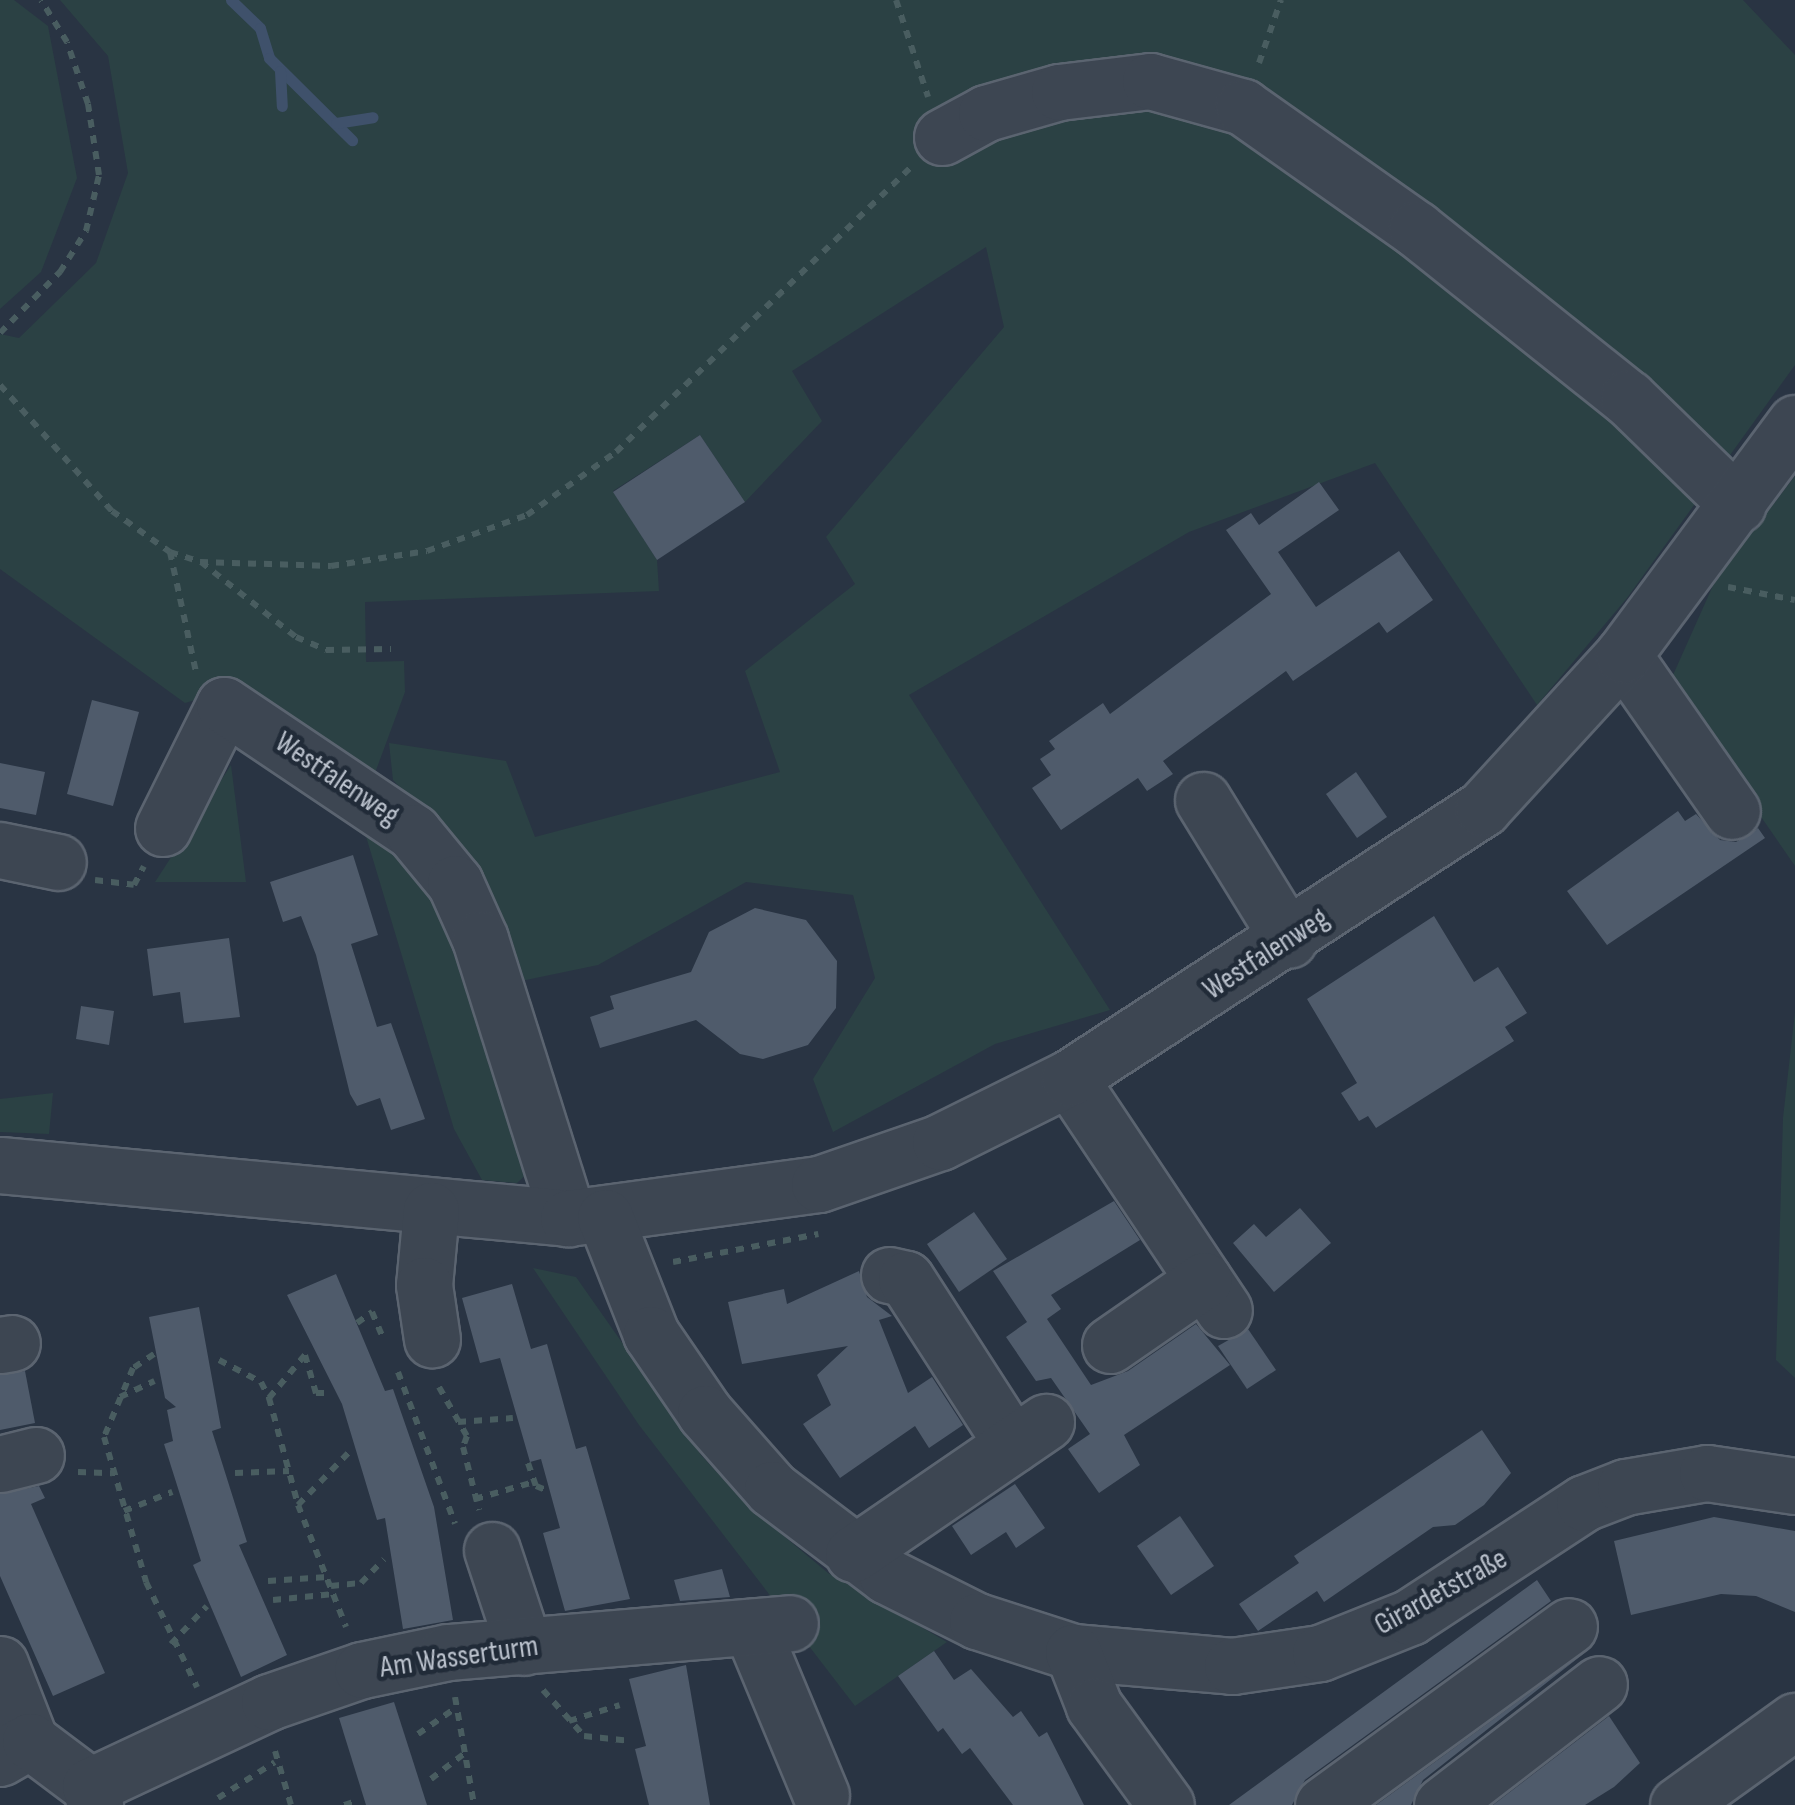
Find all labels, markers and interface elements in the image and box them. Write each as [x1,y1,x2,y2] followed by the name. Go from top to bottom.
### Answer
[268,724,406,834] street label: Westfalenweg
[1197,900,1335,1008] street label: Westfalenweg
[1368,1541,1514,1643] street label: Girardetstraße
[378,1628,540,1686] street label: Am Wasserturm

